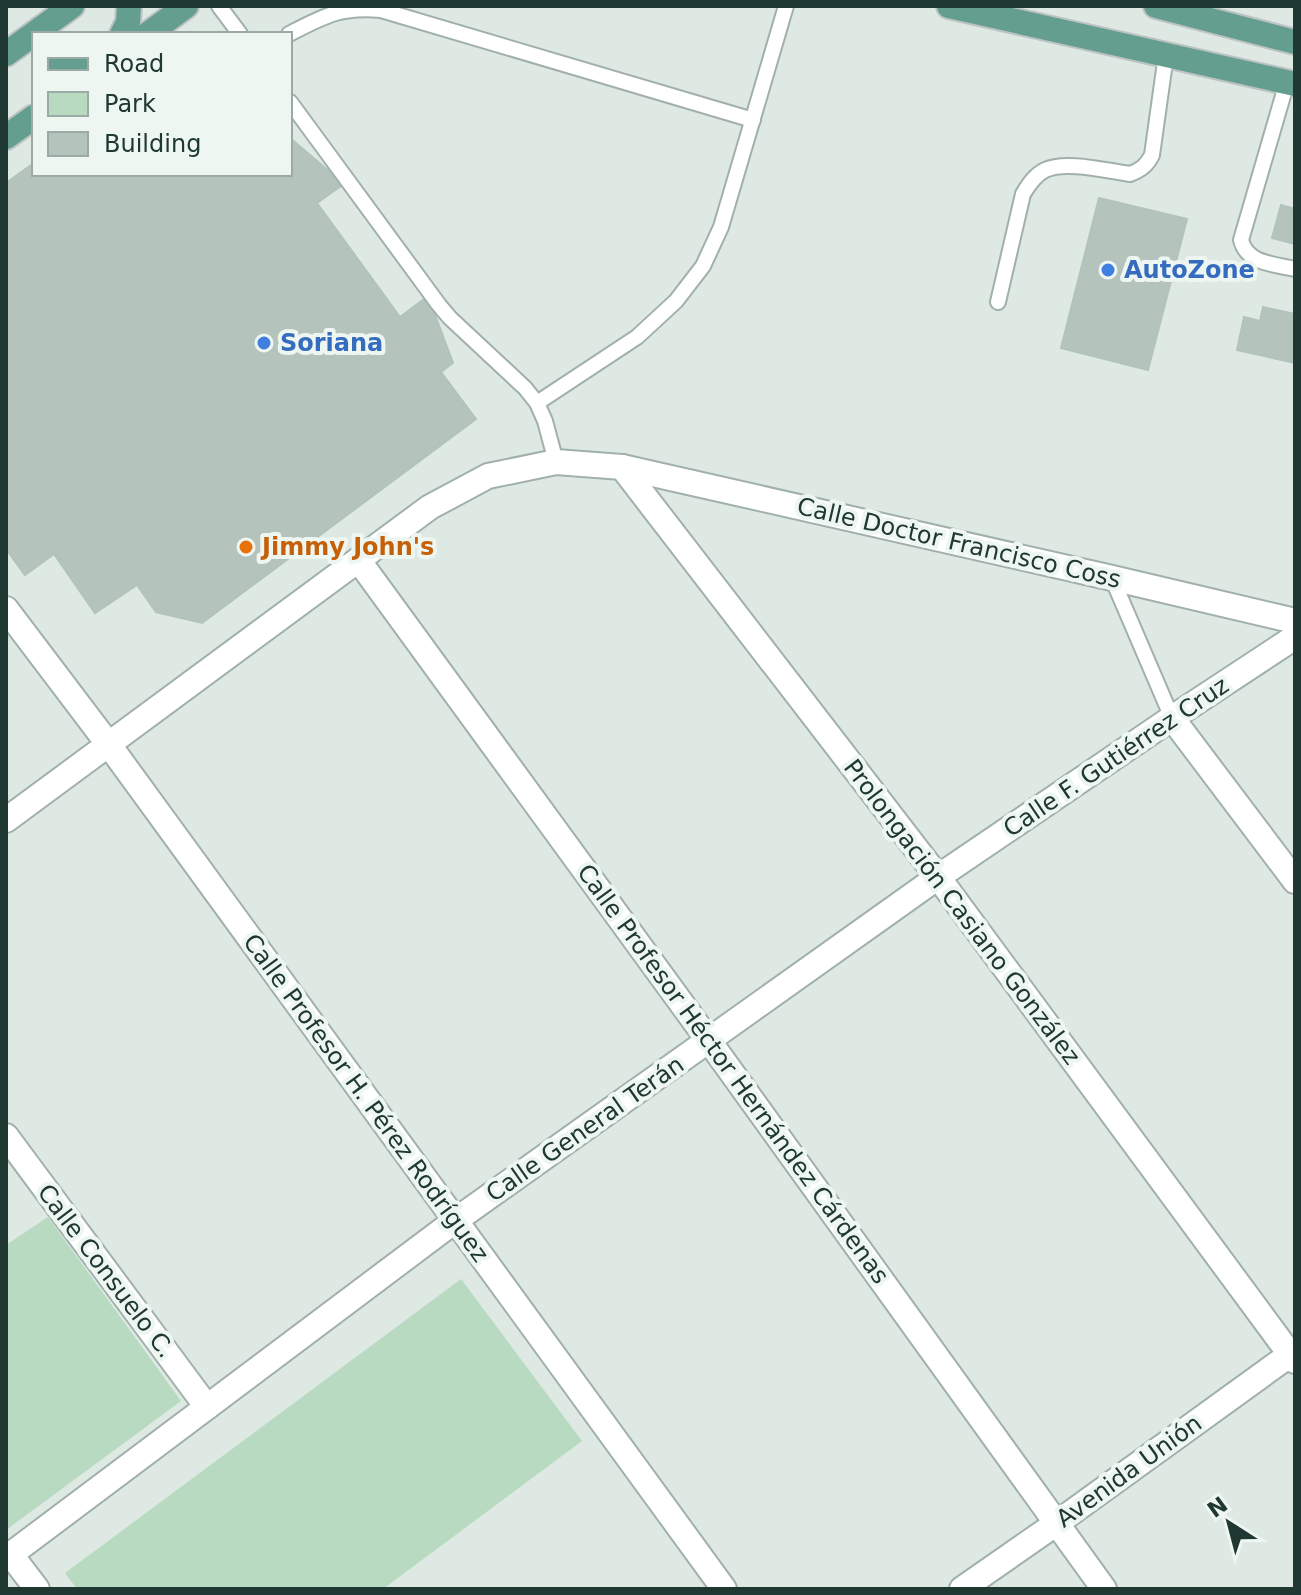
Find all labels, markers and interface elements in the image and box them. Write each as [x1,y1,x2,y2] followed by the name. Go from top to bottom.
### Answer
[32,32,292,176] legend
[104,50,164,78] text: Road
[104,90,156,118] text: Park
[104,130,201,158] text: Building
[1124,256,1255,284] place label: AutoZone
[1099,261,1117,279] marker: AutoZone
[280,329,383,357] place label: Soriana
[255,334,273,352] marker: Soriana
[794,492,1124,594] street label: Calle Doctor Francisco Coss
[260,533,434,561] place label: Jimmy John's
[237,538,255,556] marker: Jimmy John's
[998,671,1234,843] street label: Calle F. Gutiérrez Cruz
[838,754,1086,1070] street label: Prolongación Casiano González
[571,859,895,1289] street label: Calle Profesor Héctor Hernández Cárdenas
[238,929,494,1267] street label: Calle Profesor H. Pérez Rodríguez
[481,1050,689,1208] street label: Calle General Terán
[32,1179,180,1363] street label: Calle Consuelo C.
[1051,1409,1207,1533] street label: Avenida Unión
[1189,1483,1269,1563] north arrow
[1203,1492,1232,1523] text: N

